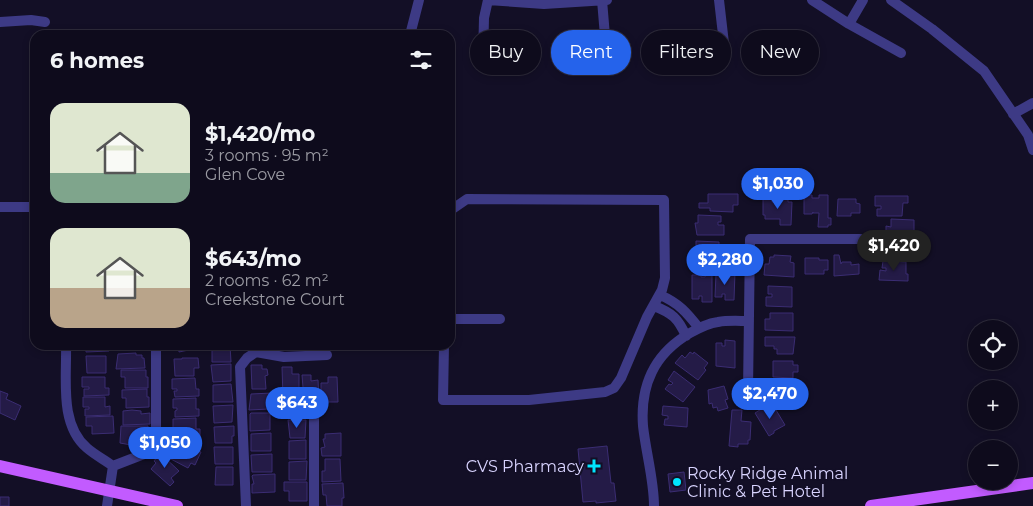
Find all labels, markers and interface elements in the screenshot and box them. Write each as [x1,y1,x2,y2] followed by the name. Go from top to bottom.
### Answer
[470,30,541,75] chip: Buy
[551,30,631,75] chip: Rent
[641,30,731,75] chip: Filters
[741,30,819,75] chip: New
[407,46,435,74] icon: filters
[50,48,144,73] text: 6 homes
[205,121,315,146] text: $1,420/mo
[90,123,150,183] icon: home
[205,146,329,165] text: 3 rooms · 95 m²
[205,165,285,184] text: Glen Cove
[737,168,819,210] pin: $1,030
[752,174,804,193] text: $1,030
[853,230,935,272] pin: $1,420
[868,236,920,255] text: $1,420
[684,244,766,286] pin: $2,280
[205,246,301,271] text: $643/mo
[90,248,150,308] icon: home
[697,250,753,269] text: $2,280
[205,271,329,290] text: 2 rooms · 62 m²
[205,290,345,309] text: Creekstone Court
[968,320,1018,490] map controls
[968,320,1018,370] button: locate
[729,378,811,420] pin: $2,470
[968,380,1018,430] button: +
[743,384,797,403] text: $2,470
[267,386,327,429] pin: $643
[277,393,317,412] text: $643
[124,426,206,469] pin: $1,050
[139,433,191,452] text: $1,050
[968,440,1018,490] button: −
[466,457,584,476] place label: CVS Pharmacy
[588,460,600,472] marker: CVS Pharmacy
[687,464,848,501] place label: Rocky Ridge Animal Clinic & Pet Hotel
[671,476,683,488] marker: Rocky Ridge Animal Clinic & Pet Hotel

